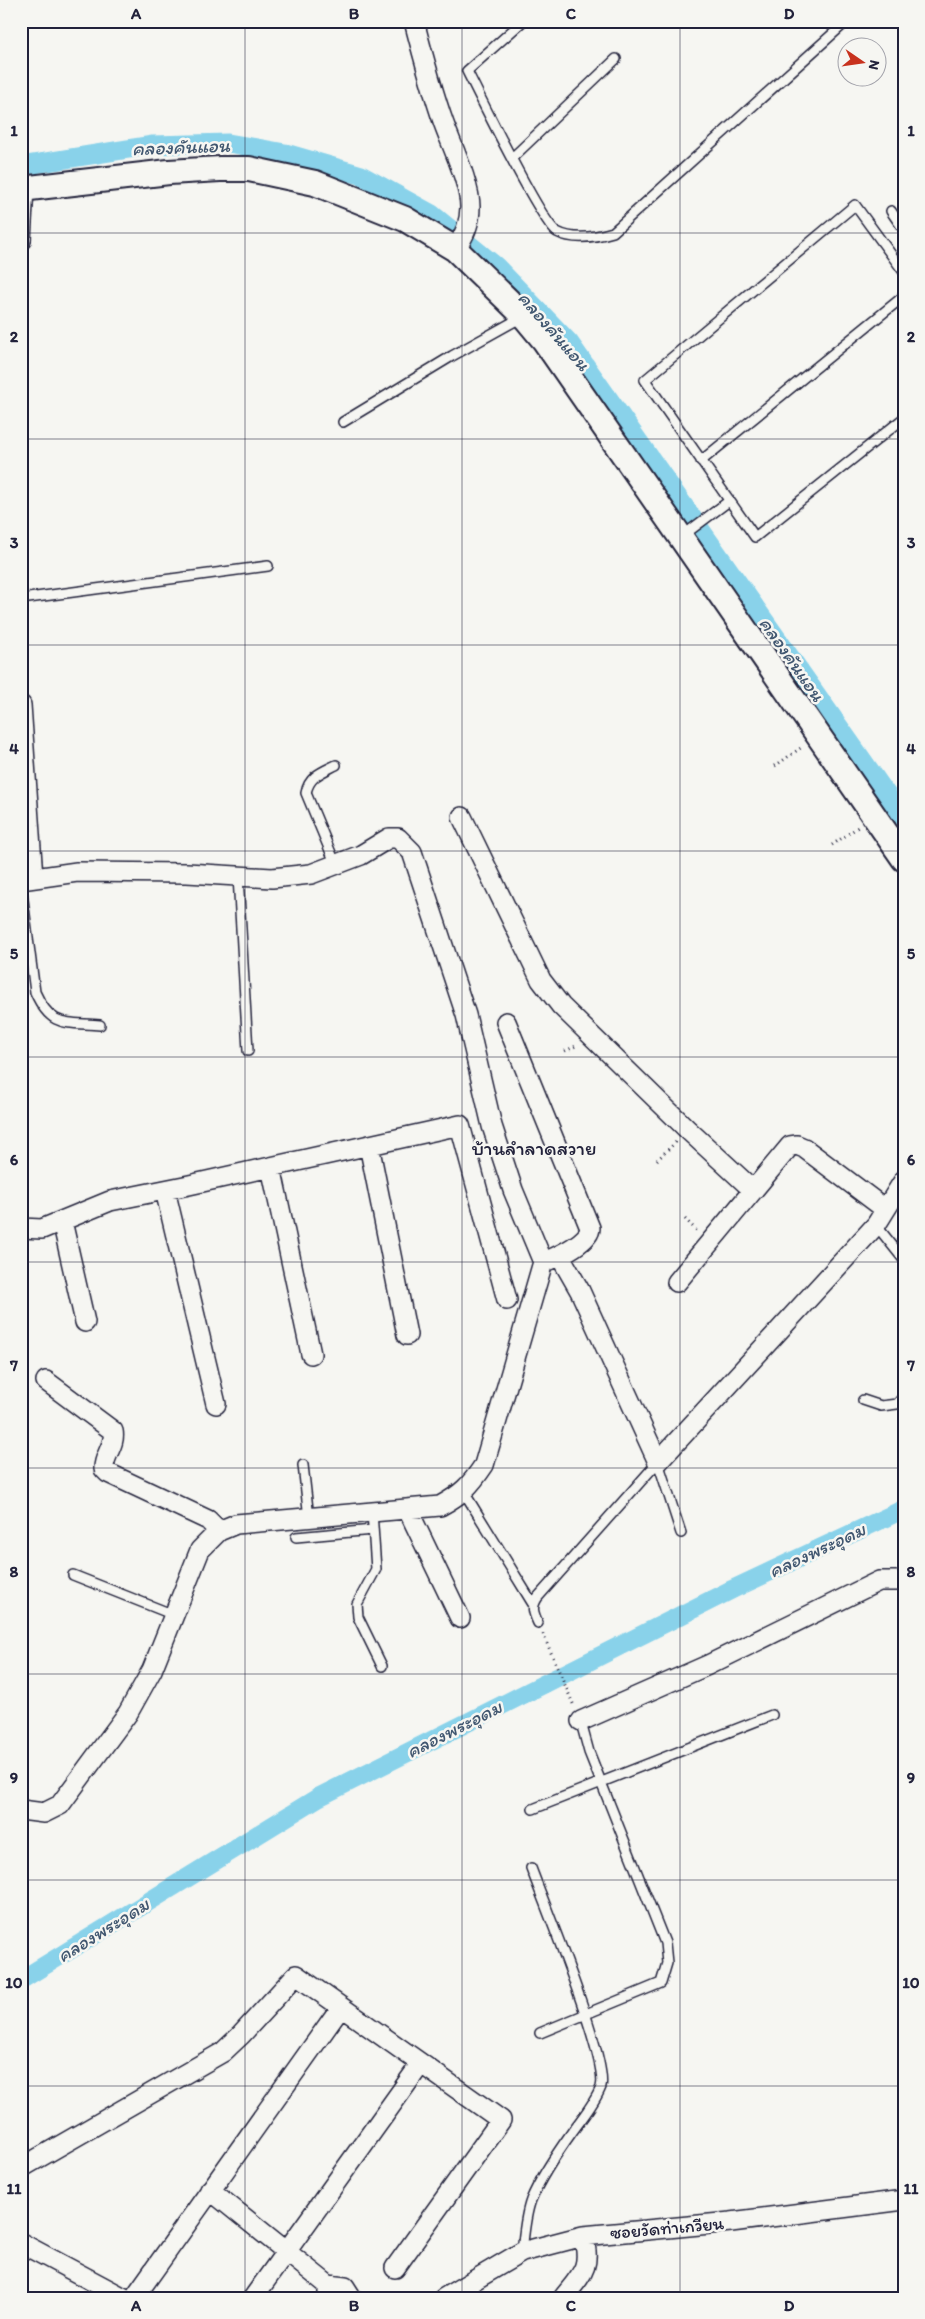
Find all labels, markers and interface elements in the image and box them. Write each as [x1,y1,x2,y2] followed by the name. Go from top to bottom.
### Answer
[130,4,142,23] text: A
[349,4,360,23] text: B
[566,4,577,23] text: C
[784,4,795,23] text: D
[838,38,888,88] north arrow
[865,58,884,71] text: N
[10,121,18,140] text: 1
[907,121,915,140] text: 1
[132,134,231,160] water label: คลองคันแอน
[513,287,595,376] water label: คลองคันแอน
[10,327,19,346] text: 2
[907,327,916,346] text: 2
[10,533,19,552] text: 3
[907,533,916,552] text: 3
[755,612,830,706] water label: คลองคันแอน
[9,739,19,758] text: 4
[906,739,916,758] text: 4
[10,944,19,963] text: 5
[907,944,916,963] text: 5
[472,1136,596,1160] district label: บ้านลำลาดสวาย
[10,1150,19,1169] text: 6
[907,1150,916,1169] text: 6
[9,1356,18,1375] text: 7
[906,1356,915,1375] text: 7
[765,1517,871,1583] water label: คลองพระอุดม
[10,1562,19,1581] text: 8
[907,1562,916,1581] text: 8
[402,1695,507,1764] water label: คลองพระอุดม
[10,1768,18,1787] text: 9
[907,1768,915,1787] text: 9
[53,1892,155,1968] water label: คลองพระอุดม
[5,1973,23,1992] text: 10
[902,1973,920,1992] text: 10
[7,2179,22,2198] text: 11
[904,2179,919,2198] text: 11
[609,2212,725,2244] street label: ซอยวัดท่าเกวียน
[130,2296,142,2315] text: A
[349,2296,360,2315] text: B
[566,2296,577,2315] text: C
[784,2296,795,2315] text: D

